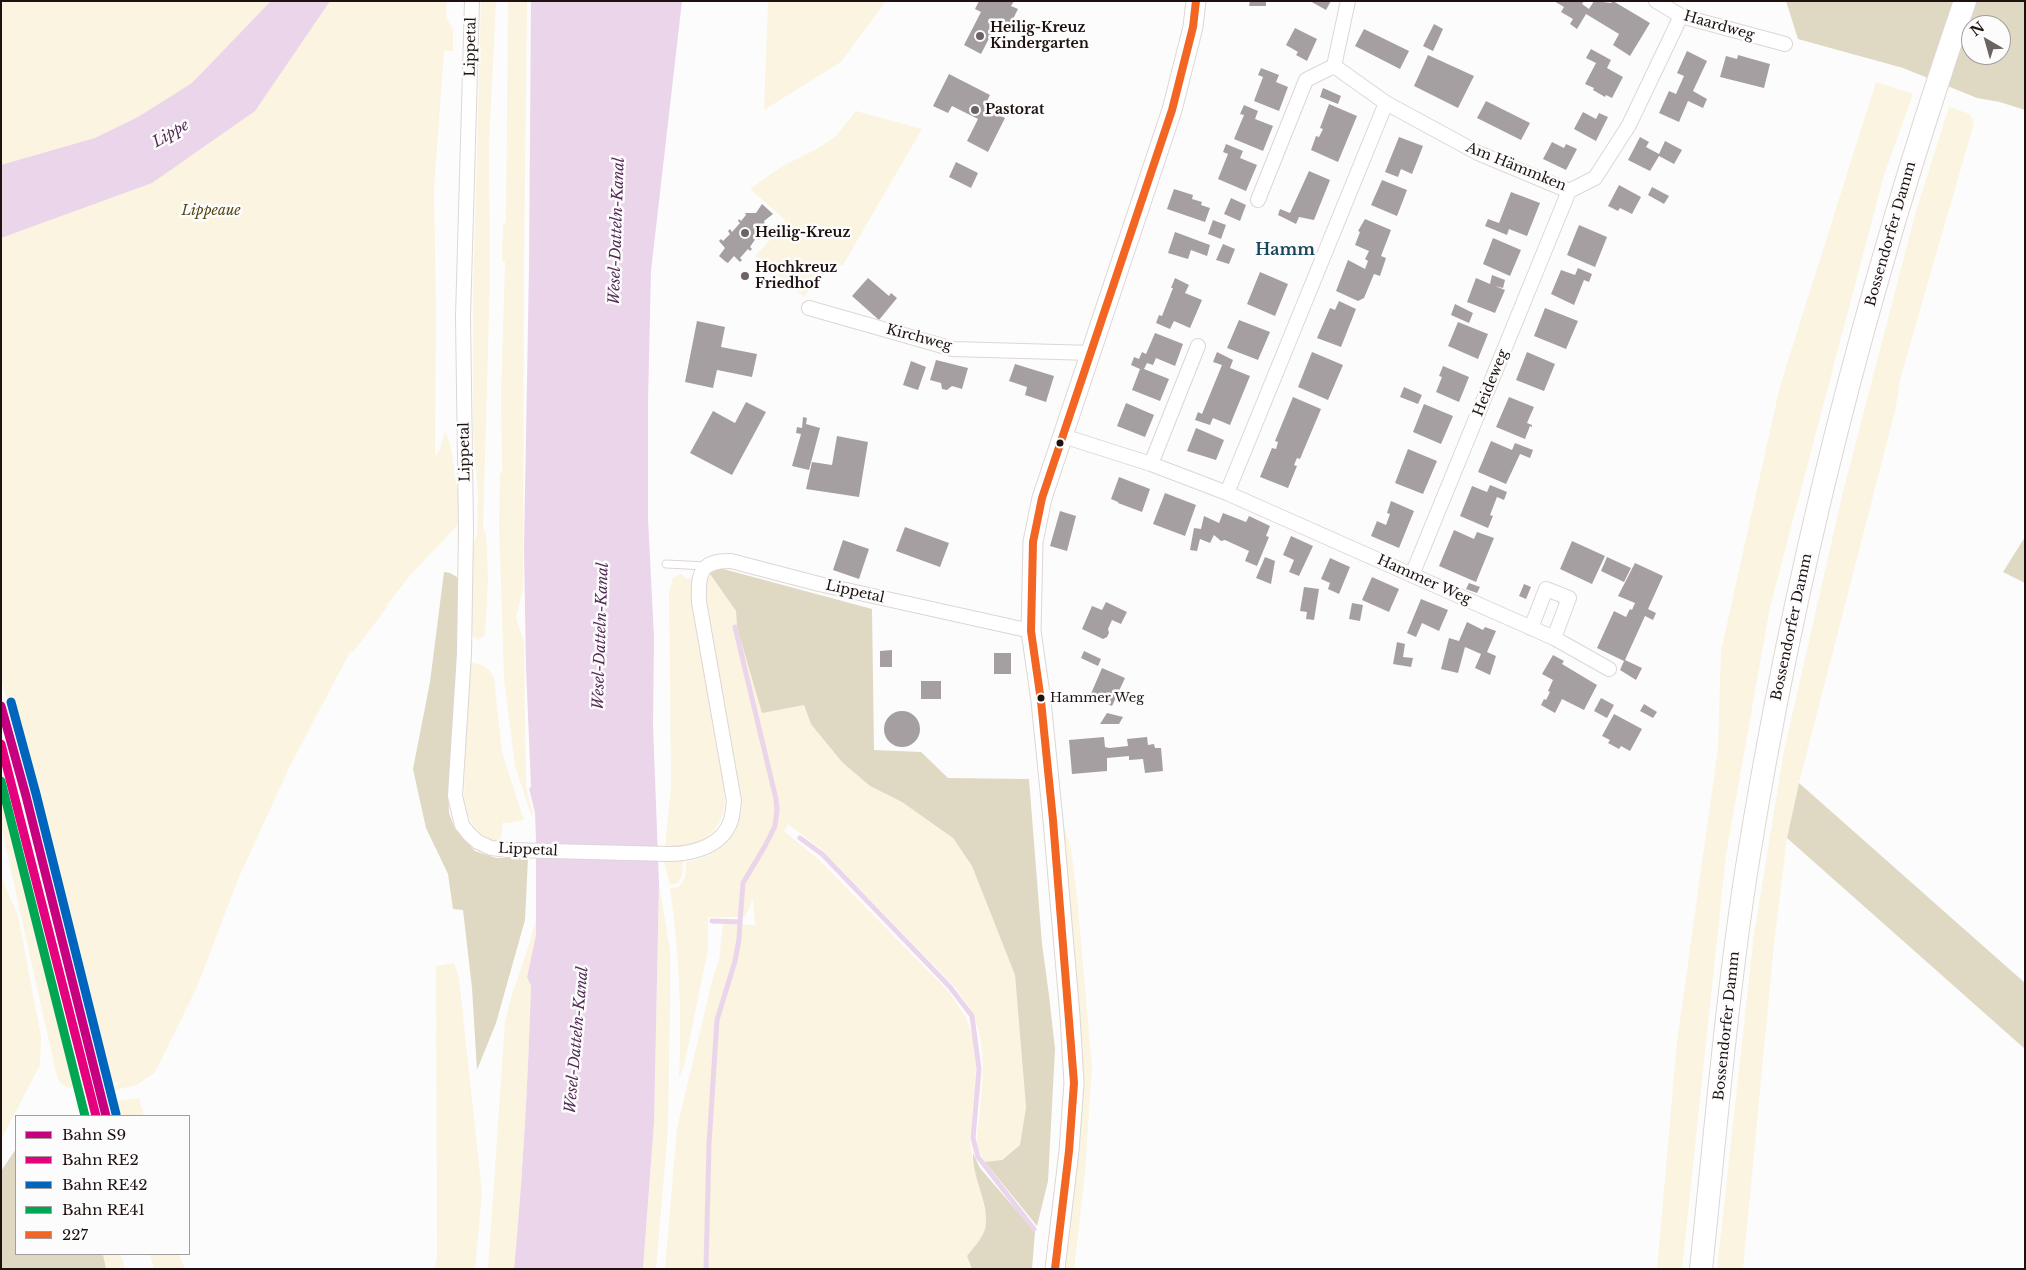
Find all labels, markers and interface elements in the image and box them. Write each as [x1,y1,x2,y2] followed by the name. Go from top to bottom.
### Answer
[1682,8,1756,44] street label: Haardweg
[1961,15,2011,65] north arrow
[462,17,480,77] street label: Lippetal
[1967,18,1988,40] text: N
[990,20,1089,52] place label: Heilig-Kreuz Kindergarten
[974,30,986,42] marker: Heilig-Kreuz Kindergarten
[985,102,1044,118] place label: Pastorat
[969,104,981,116] marker: Pastorat
[150,116,192,152] water label: Lippe
[1464,139,1568,195] street label: Am Hämmken
[605,157,629,305] water label: Wesel-Datteln-Kanal
[1862,160,1920,308] street label: Bossendorfer Damm
[181,203,241,219] park label: Lippeaue
[755,225,850,241] place label: Heilig-Kreuz
[739,227,751,239] marker: Heilig-Kreuz
[1255,240,1315,260] district label: Hamm
[755,260,837,292] place label: Hochkreuz Friedhof
[739,270,751,282] marker: Hochkreuz Friedhof
[884,321,954,355] street label: Kirchweg
[1470,347,1512,419] street label: Heideweg
[456,422,474,482] street label: Lippetal
[1055,438,1065,448] unlabelled marker
[1374,552,1474,608] street label: Hammer Weg
[1768,552,1816,702] street label: Bossendorfer Damm
[589,562,613,710] water label: Wesel-Datteln-Kanal
[824,577,886,607] street label: Lippetal
[1050,690,1144,706] place label: Hammer Weg
[1036,693,1046,703] marker: Hammer Weg
[498,840,558,860] street label: Lippetal
[1711,951,1743,1101] street label: Bossendorfer Damm
[562,966,592,1114] water label: Wesel-Datteln-Kanal
[15,1115,190,1255] legend
[62,1125,126,1144] text: Bahn S9
[62,1150,139,1169] text: Bahn RE2
[62,1175,148,1194] text: Bahn RE42
[62,1200,145,1219] text: Bahn RE41
[62,1225,88,1244] text: 227

